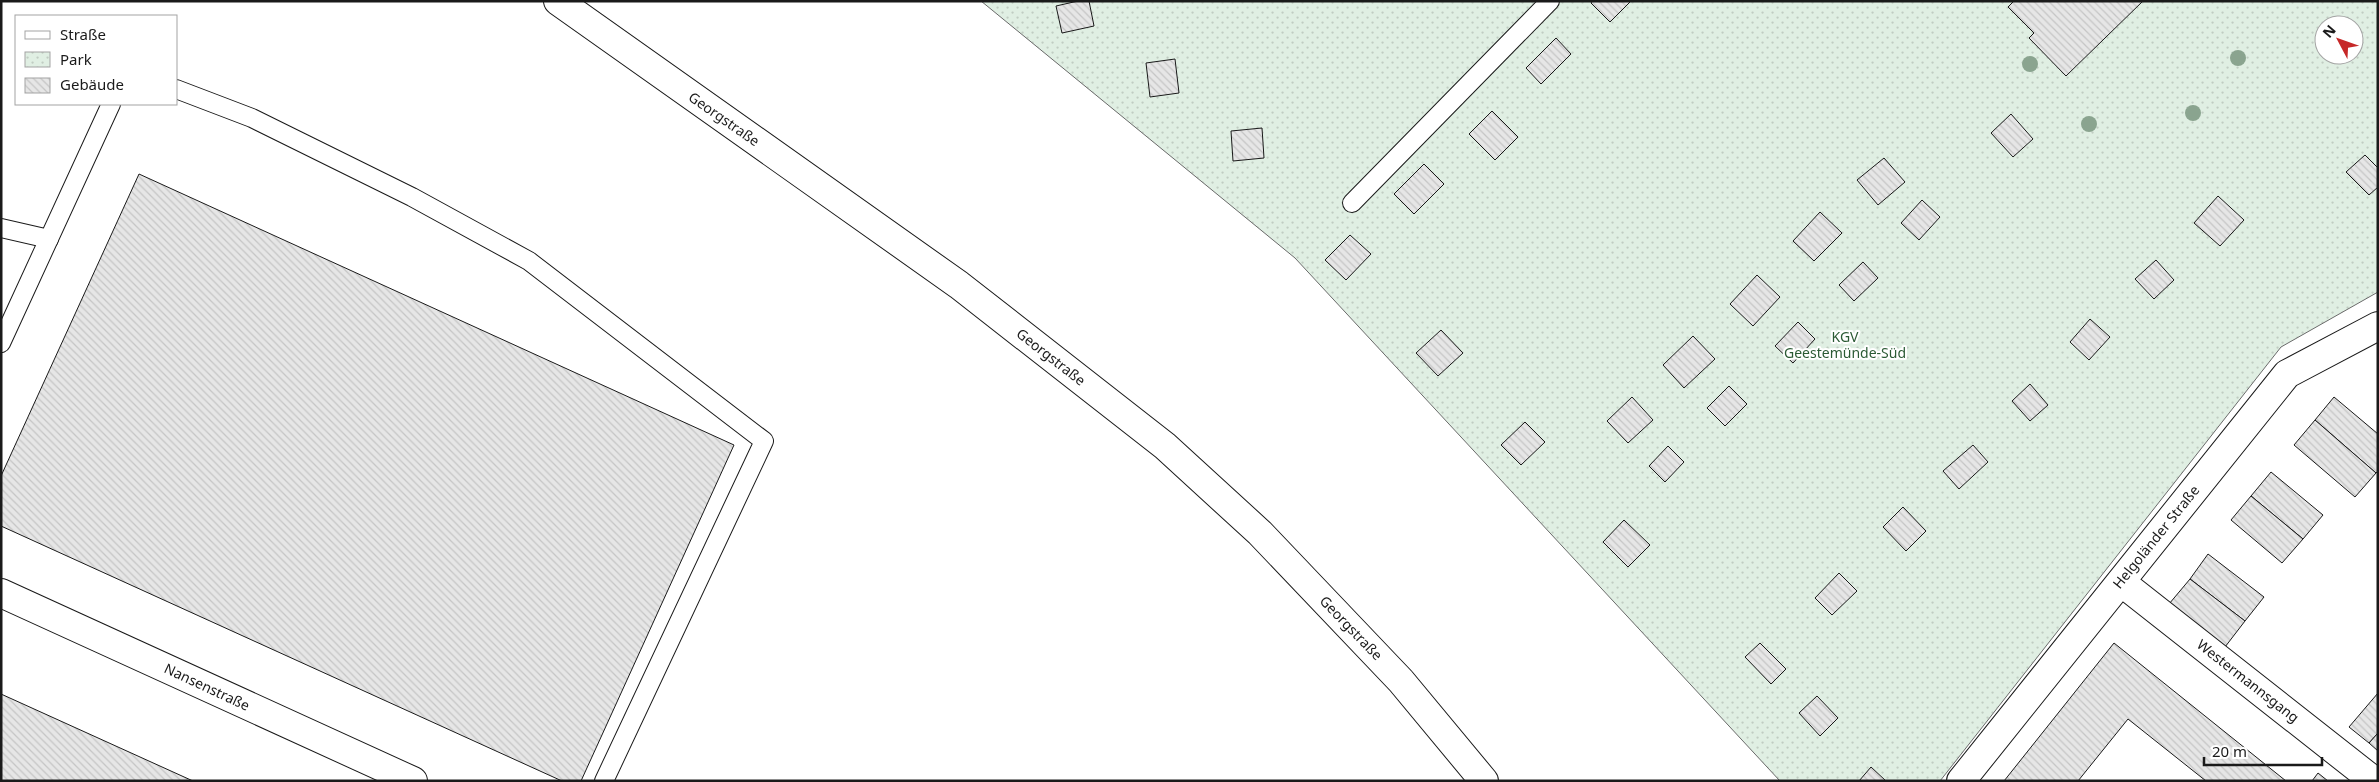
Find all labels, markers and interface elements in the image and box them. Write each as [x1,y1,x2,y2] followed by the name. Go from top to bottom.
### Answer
[15,15,178,105] legend
[2314,15,2364,65] north arrow
[2318,21,2340,42] text: N
[60,24,106,44] text: Straße
[60,49,92,69] text: Park
[60,74,124,94] text: Gebäude
[685,87,764,150] street label: Georgstraße
[1013,324,1090,390] street label: Georgstraße
[1784,327,1906,362] park label: KGV Geestemünde-Süd
[2108,481,2203,592] street label: Helgoländer Straße
[1316,591,1387,664] street label: Georgstraße
[2193,635,2303,726] street label: Westermannsgang
[161,658,253,715] street label: Nansenstraße
[2204,734,2322,766] scale bar
[2212,741,2247,761] text: 20 m

